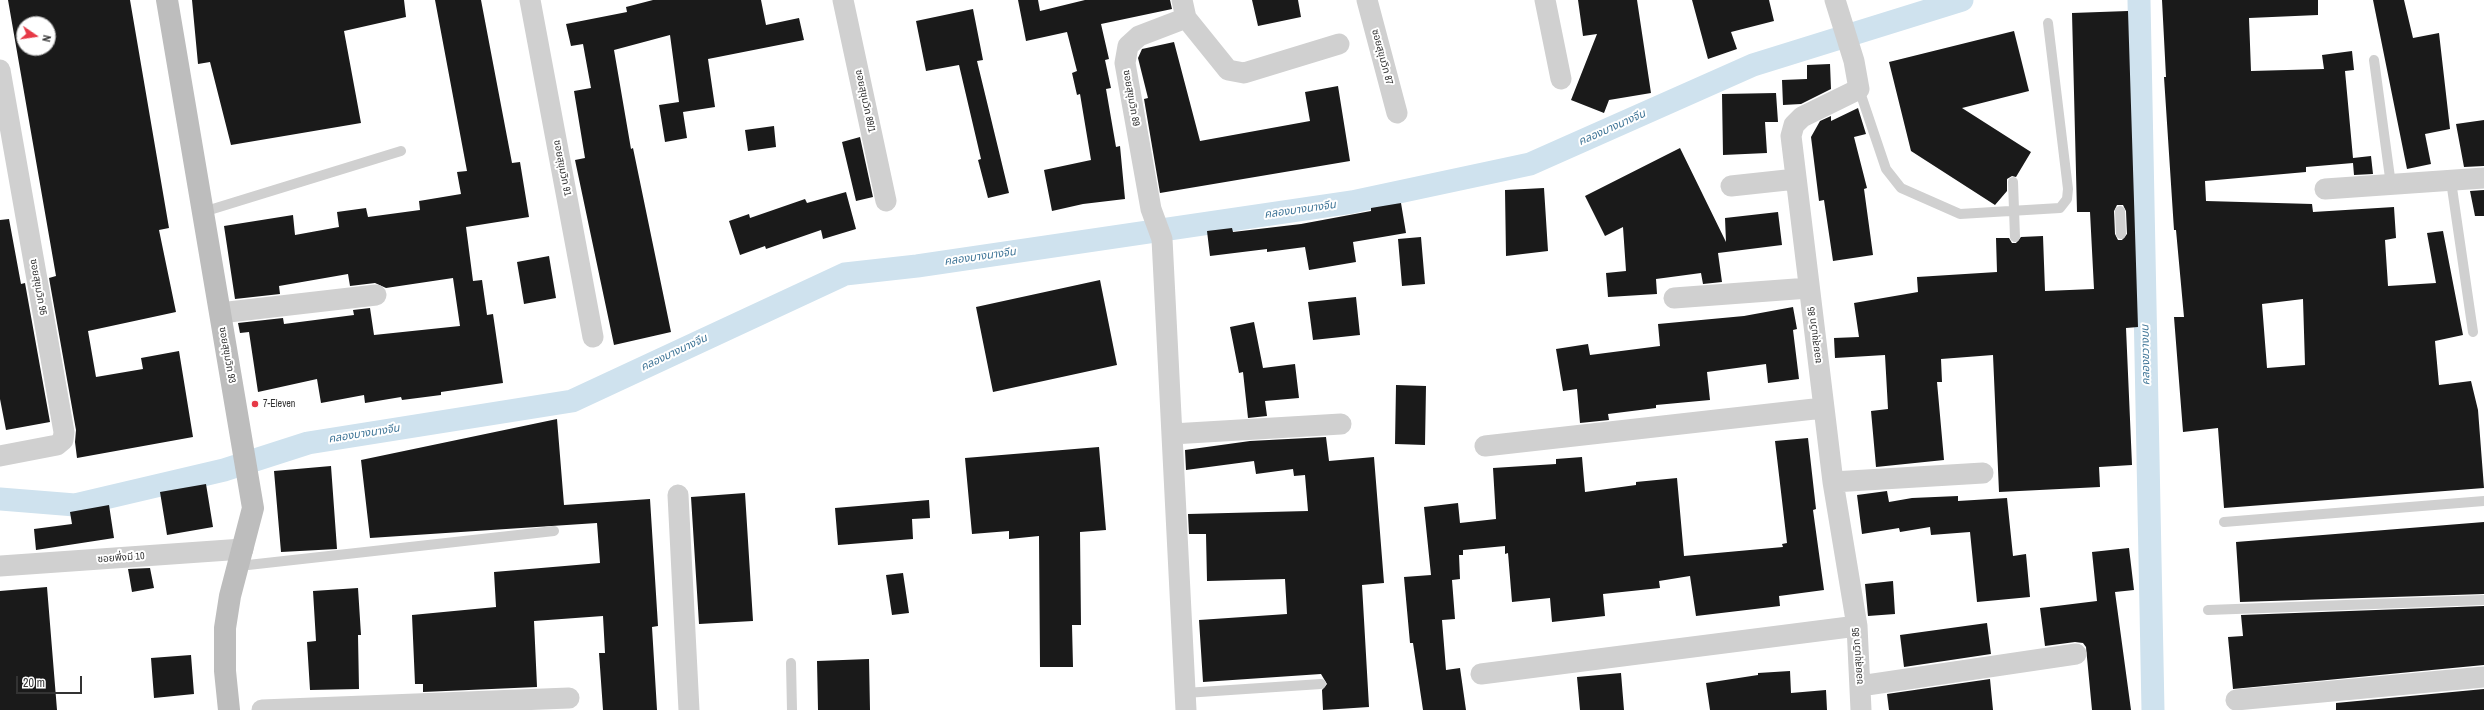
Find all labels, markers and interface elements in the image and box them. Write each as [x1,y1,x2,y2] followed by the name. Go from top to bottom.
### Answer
[16,16,56,56] north arrow
[1369,28,1395,86] street label: ซอยสุขุมวิท 87
[39,34,54,43] text: N
[852,69,878,133] street label: ซอยสุขุมวิท 89/1
[1120,69,1142,127] street label: ซอยสุขุมวิท 89
[1576,107,1648,149] water label: คลองบางนางจีน
[551,139,573,197] street label: ซอยสุขุมวิท 91
[1263,198,1337,222] water label: คลองบางนางจีน
[943,245,1017,269] water label: คลองบางนางจีน
[27,258,49,316] street label: ซอยสุขุมวิท 95
[1806,306,1824,364] street label: ซอยสุขุมวิท 85
[2139,325,2153,385] water label: คลองขวางบน
[216,326,238,384] street label: ซอยสุขุมวิท 93
[639,332,709,374] water label: คลองบางนางจีน
[263,398,295,410] place label: 7-Eleven
[250,399,260,409] marker: 7-Eleven
[327,422,401,446] water label: คลองบางนางจีน
[97,550,145,566] street label: ซอยพึ่งมี 10
[1850,627,1866,685] street label: ซอยสุขุมวิท 85
[18,668,84,694] scale bar
[23,675,45,691] text: 20 m

